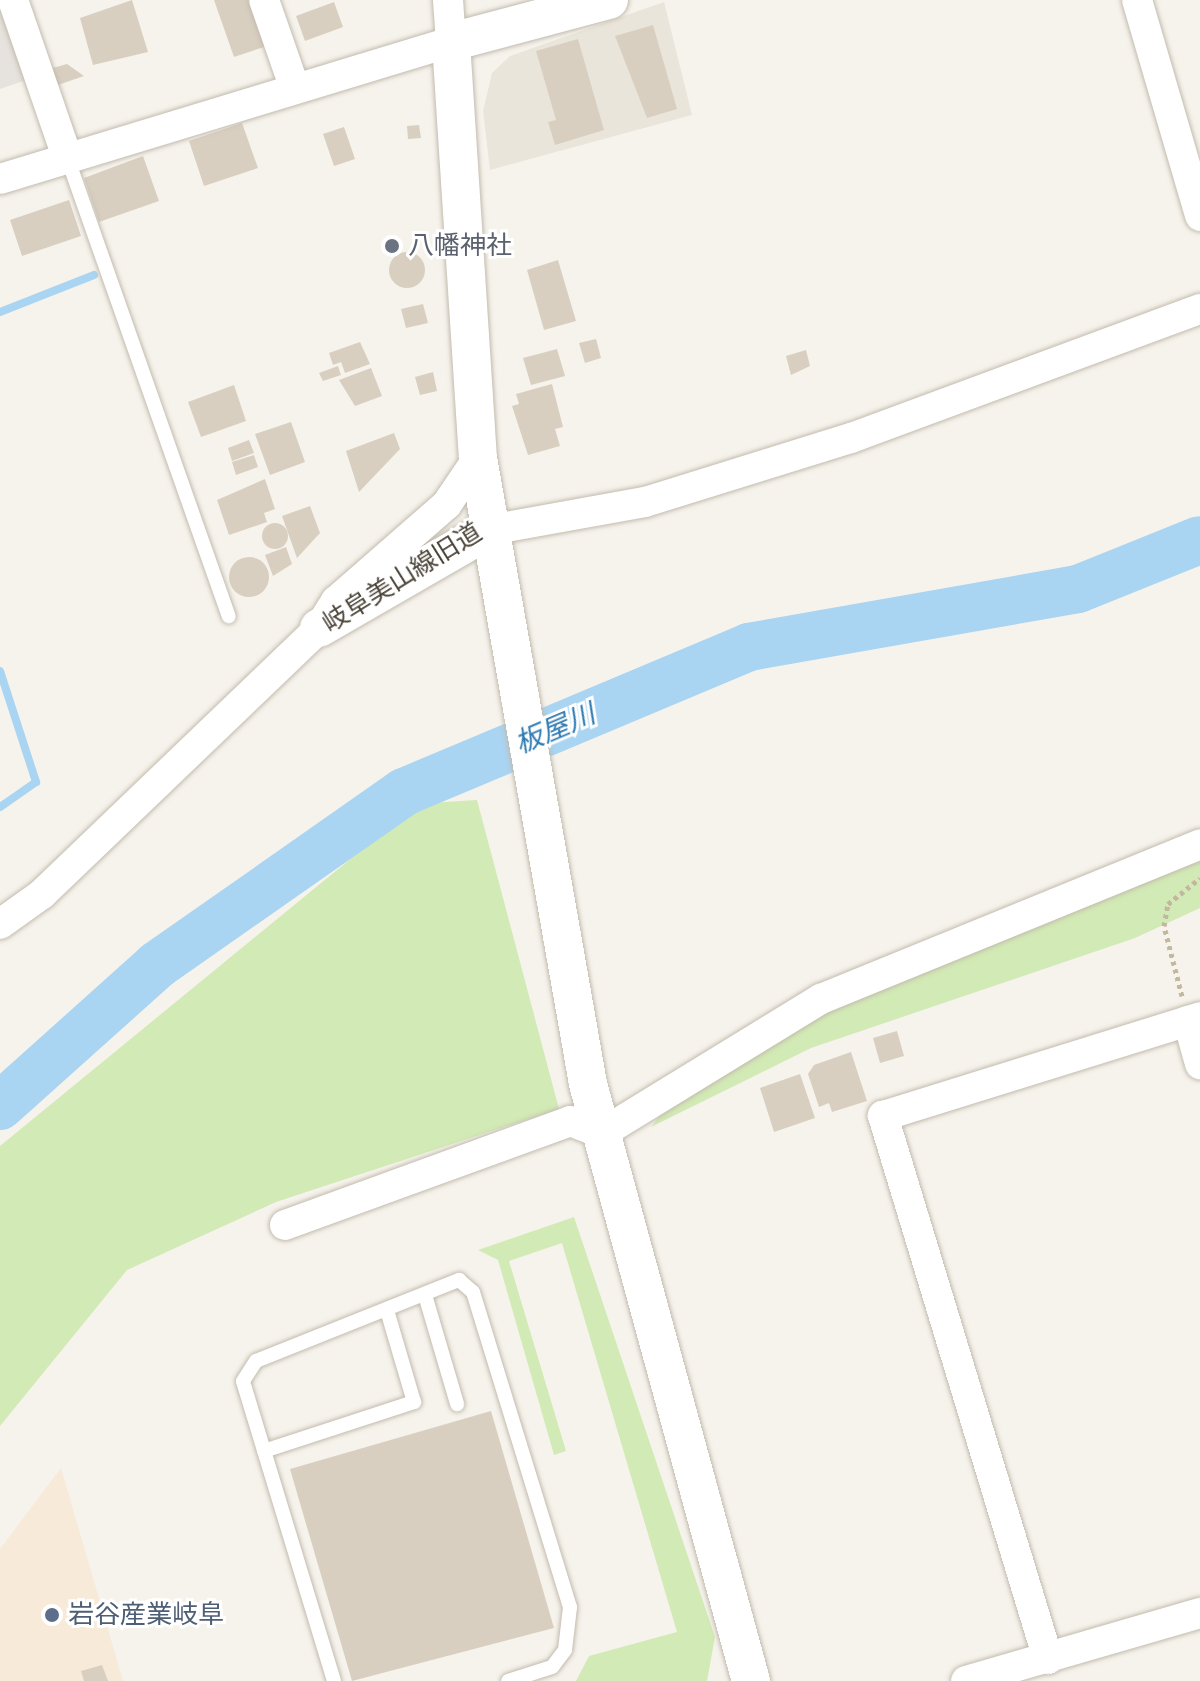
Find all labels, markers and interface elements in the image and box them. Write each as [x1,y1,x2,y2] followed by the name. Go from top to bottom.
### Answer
[408,230,512,262] place label: 八幡神社
[383,237,401,255] marker: 八幡神社
[317,517,487,639] street label: 岐阜美山線旧道
[510,697,600,761] water label: 板屋川
[68,1599,224,1631] place label: 岩谷産業岐阜
[43,1606,61,1624] marker: 岩谷産業岐阜

